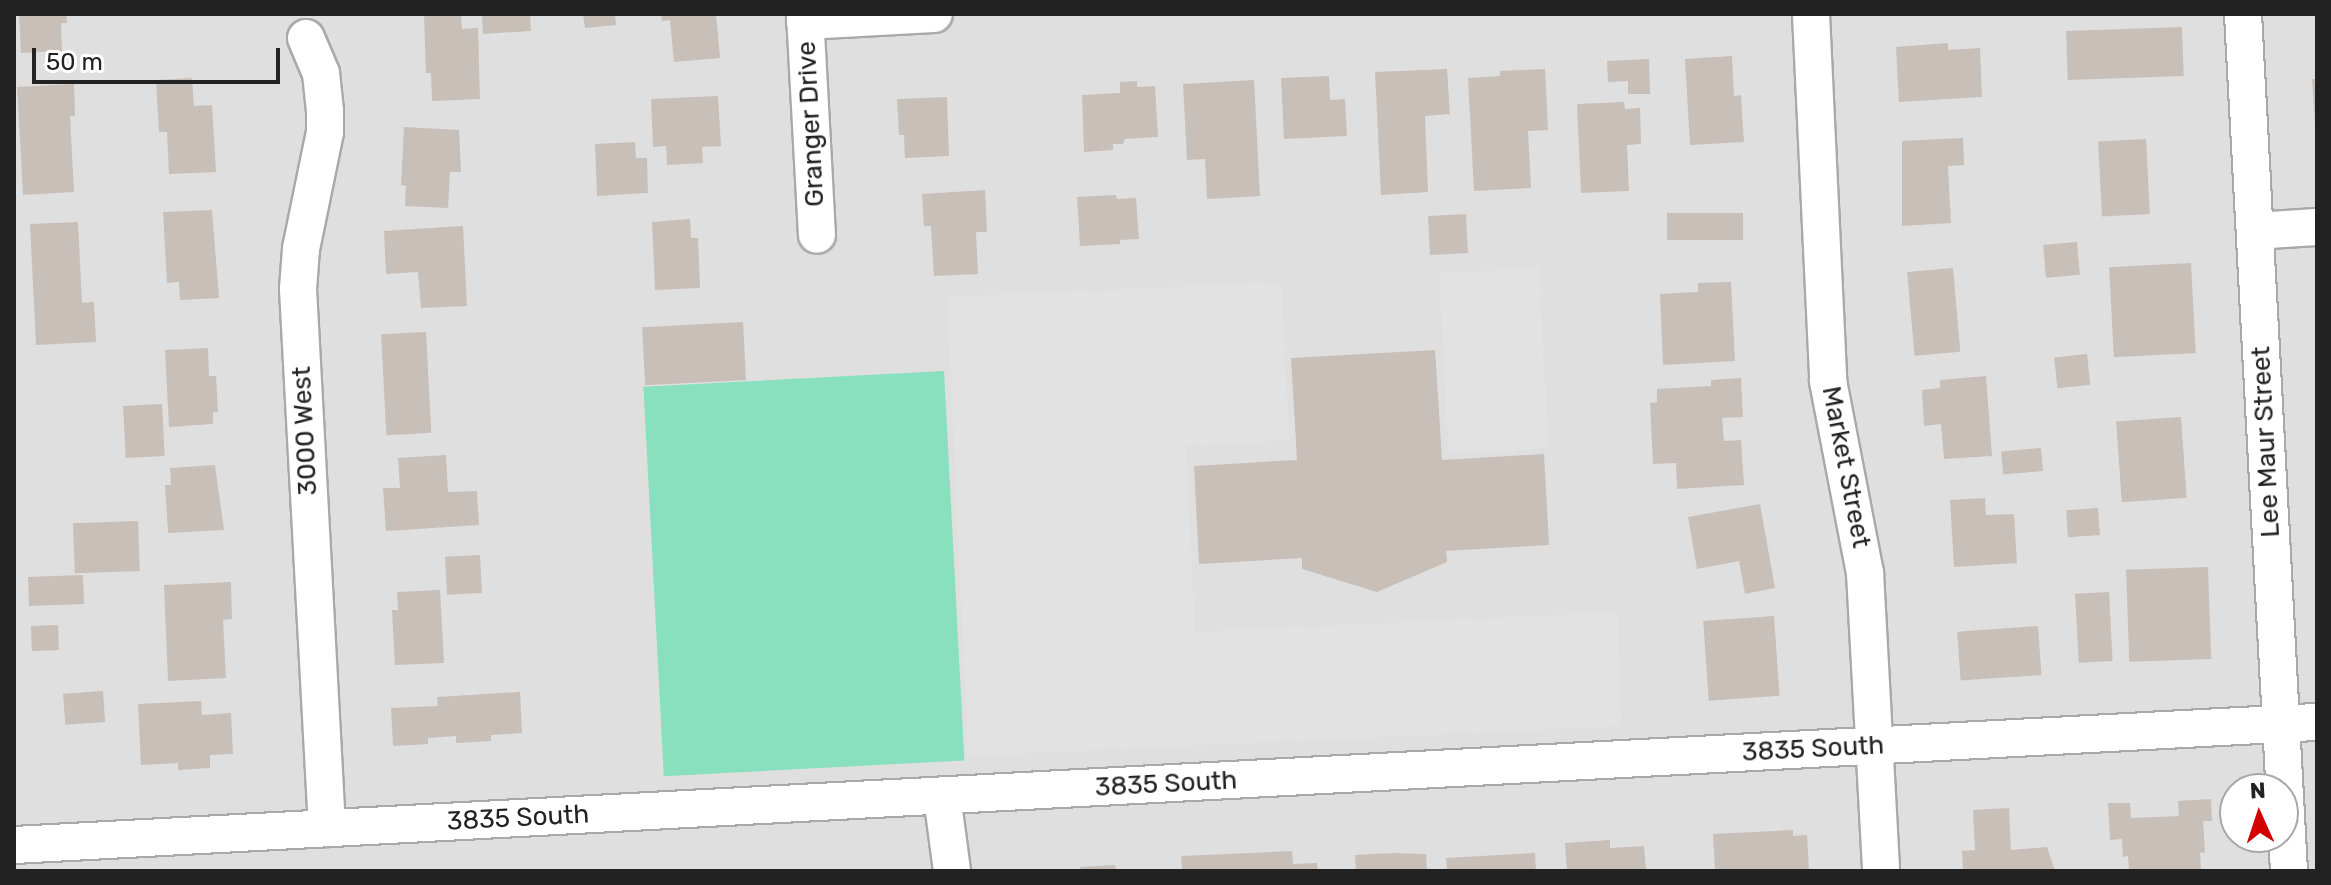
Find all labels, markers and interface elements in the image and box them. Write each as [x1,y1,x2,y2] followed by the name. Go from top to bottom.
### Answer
[36,32,284,82] scale bar
[791,40,831,208] street label: Granger Drive
[46,48,103,76] text: 50 m
[2245,345,2287,539] street label: Lee Maur Street
[286,365,324,497] street label: 3000 West
[1815,384,1877,550] street label: Market Street
[1741,730,1885,768] street label: 3835 South
[1094,765,1238,803] street label: 3835 South
[2219,773,2299,853] north arrow
[2249,777,2266,804] text: N
[446,799,590,837] street label: 3835 South

